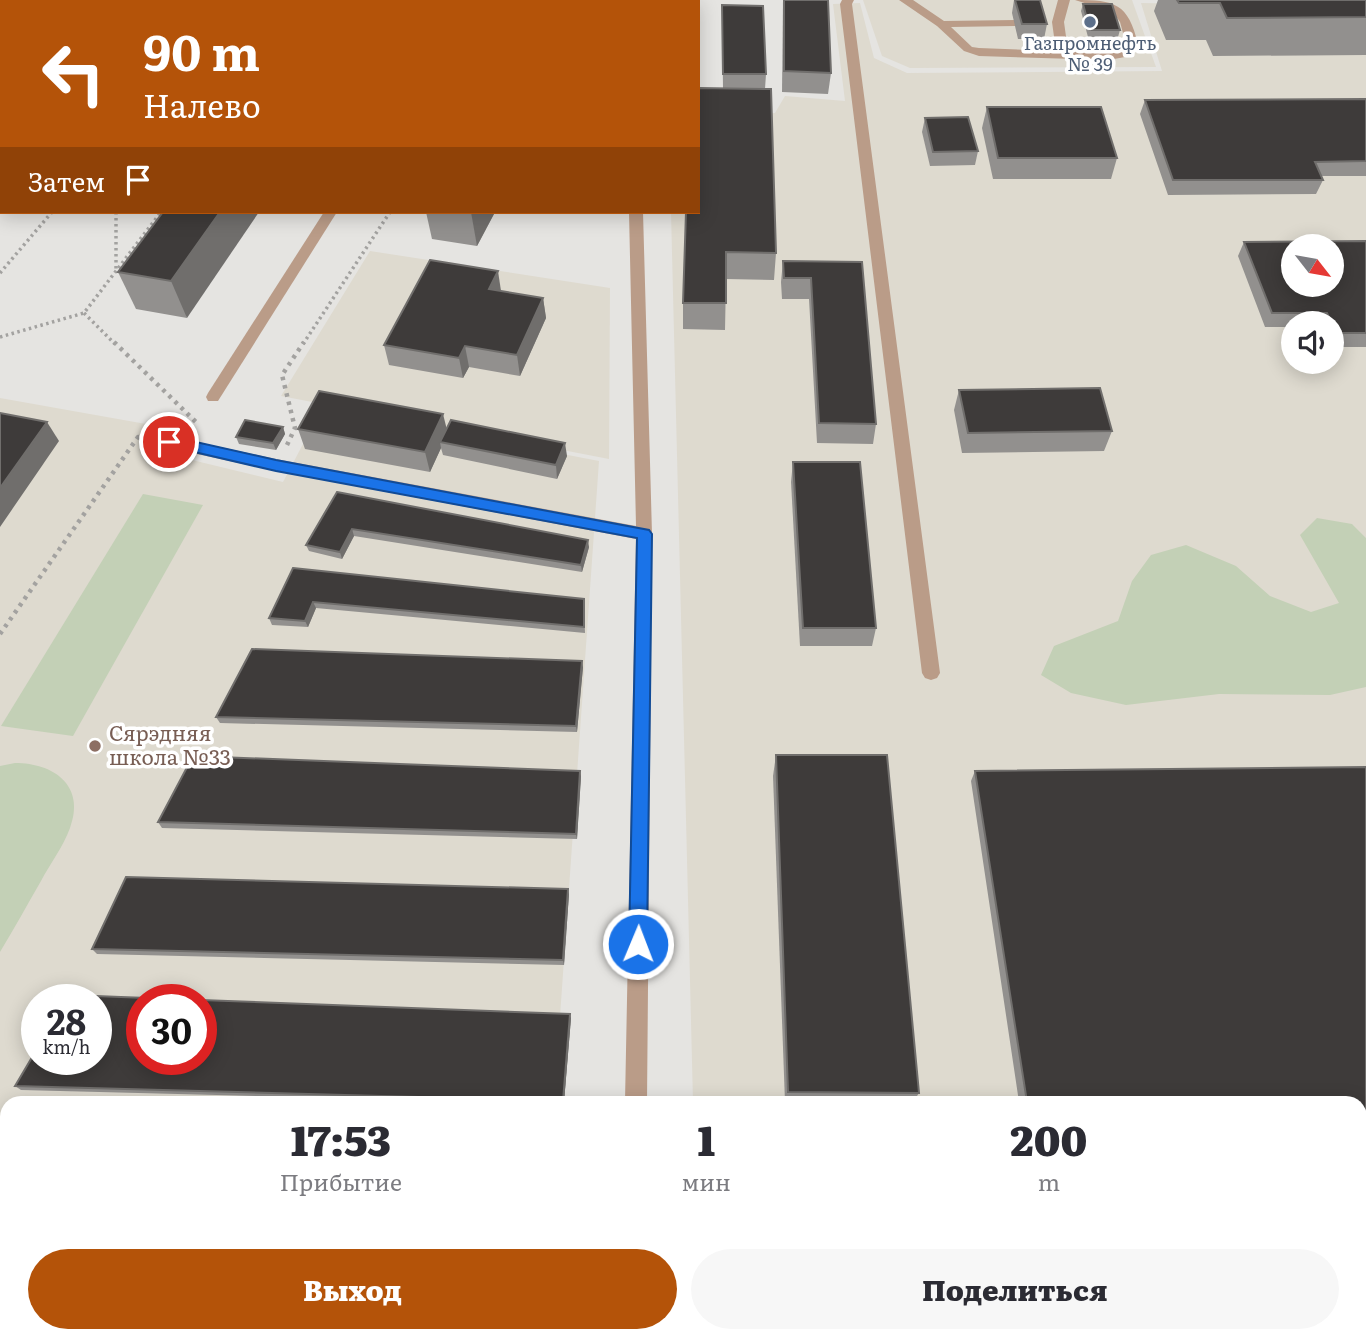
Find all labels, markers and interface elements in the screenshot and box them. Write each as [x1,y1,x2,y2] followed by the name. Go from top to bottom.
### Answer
[143,13,260,86] text: 90 m
[1082,14,1098,30] marker: Газпромнефть № 39
[28,28,119,119] icon: left
[1024,29,1157,77] place label: Газпромнефть № 39
[143,80,261,128] text: Налево
[28,161,105,200] text: Затем
[119,161,157,199] icon: arrive
[1281,234,1344,298] north arrow
[1281,234,1344,374] map controls
[1281,311,1344,374] button: sound
[139,412,199,472] pin
[150,423,188,461] icon: arrive
[109,716,231,771] place label: Сярэдняя школа №33
[87,738,103,754] marker: Сярэдняя школа №33
[601,907,675,981] position arrow
[126,984,217,1075] speed limit sign: 30
[47,994,86,1046] text: 28
[43,1033,90,1060] text: km/h
[291,1107,391,1169] text: 17:53
[697,1107,715,1169] text: 1
[1010,1107,1087,1169] text: 200
[280,1164,402,1198] text: Прибытие
[682,1164,731,1198] text: мин
[1038,1164,1060,1198] text: m
[28,1249,677,1329] button: Выход
[691,1249,1339,1329] button: Поделиться

